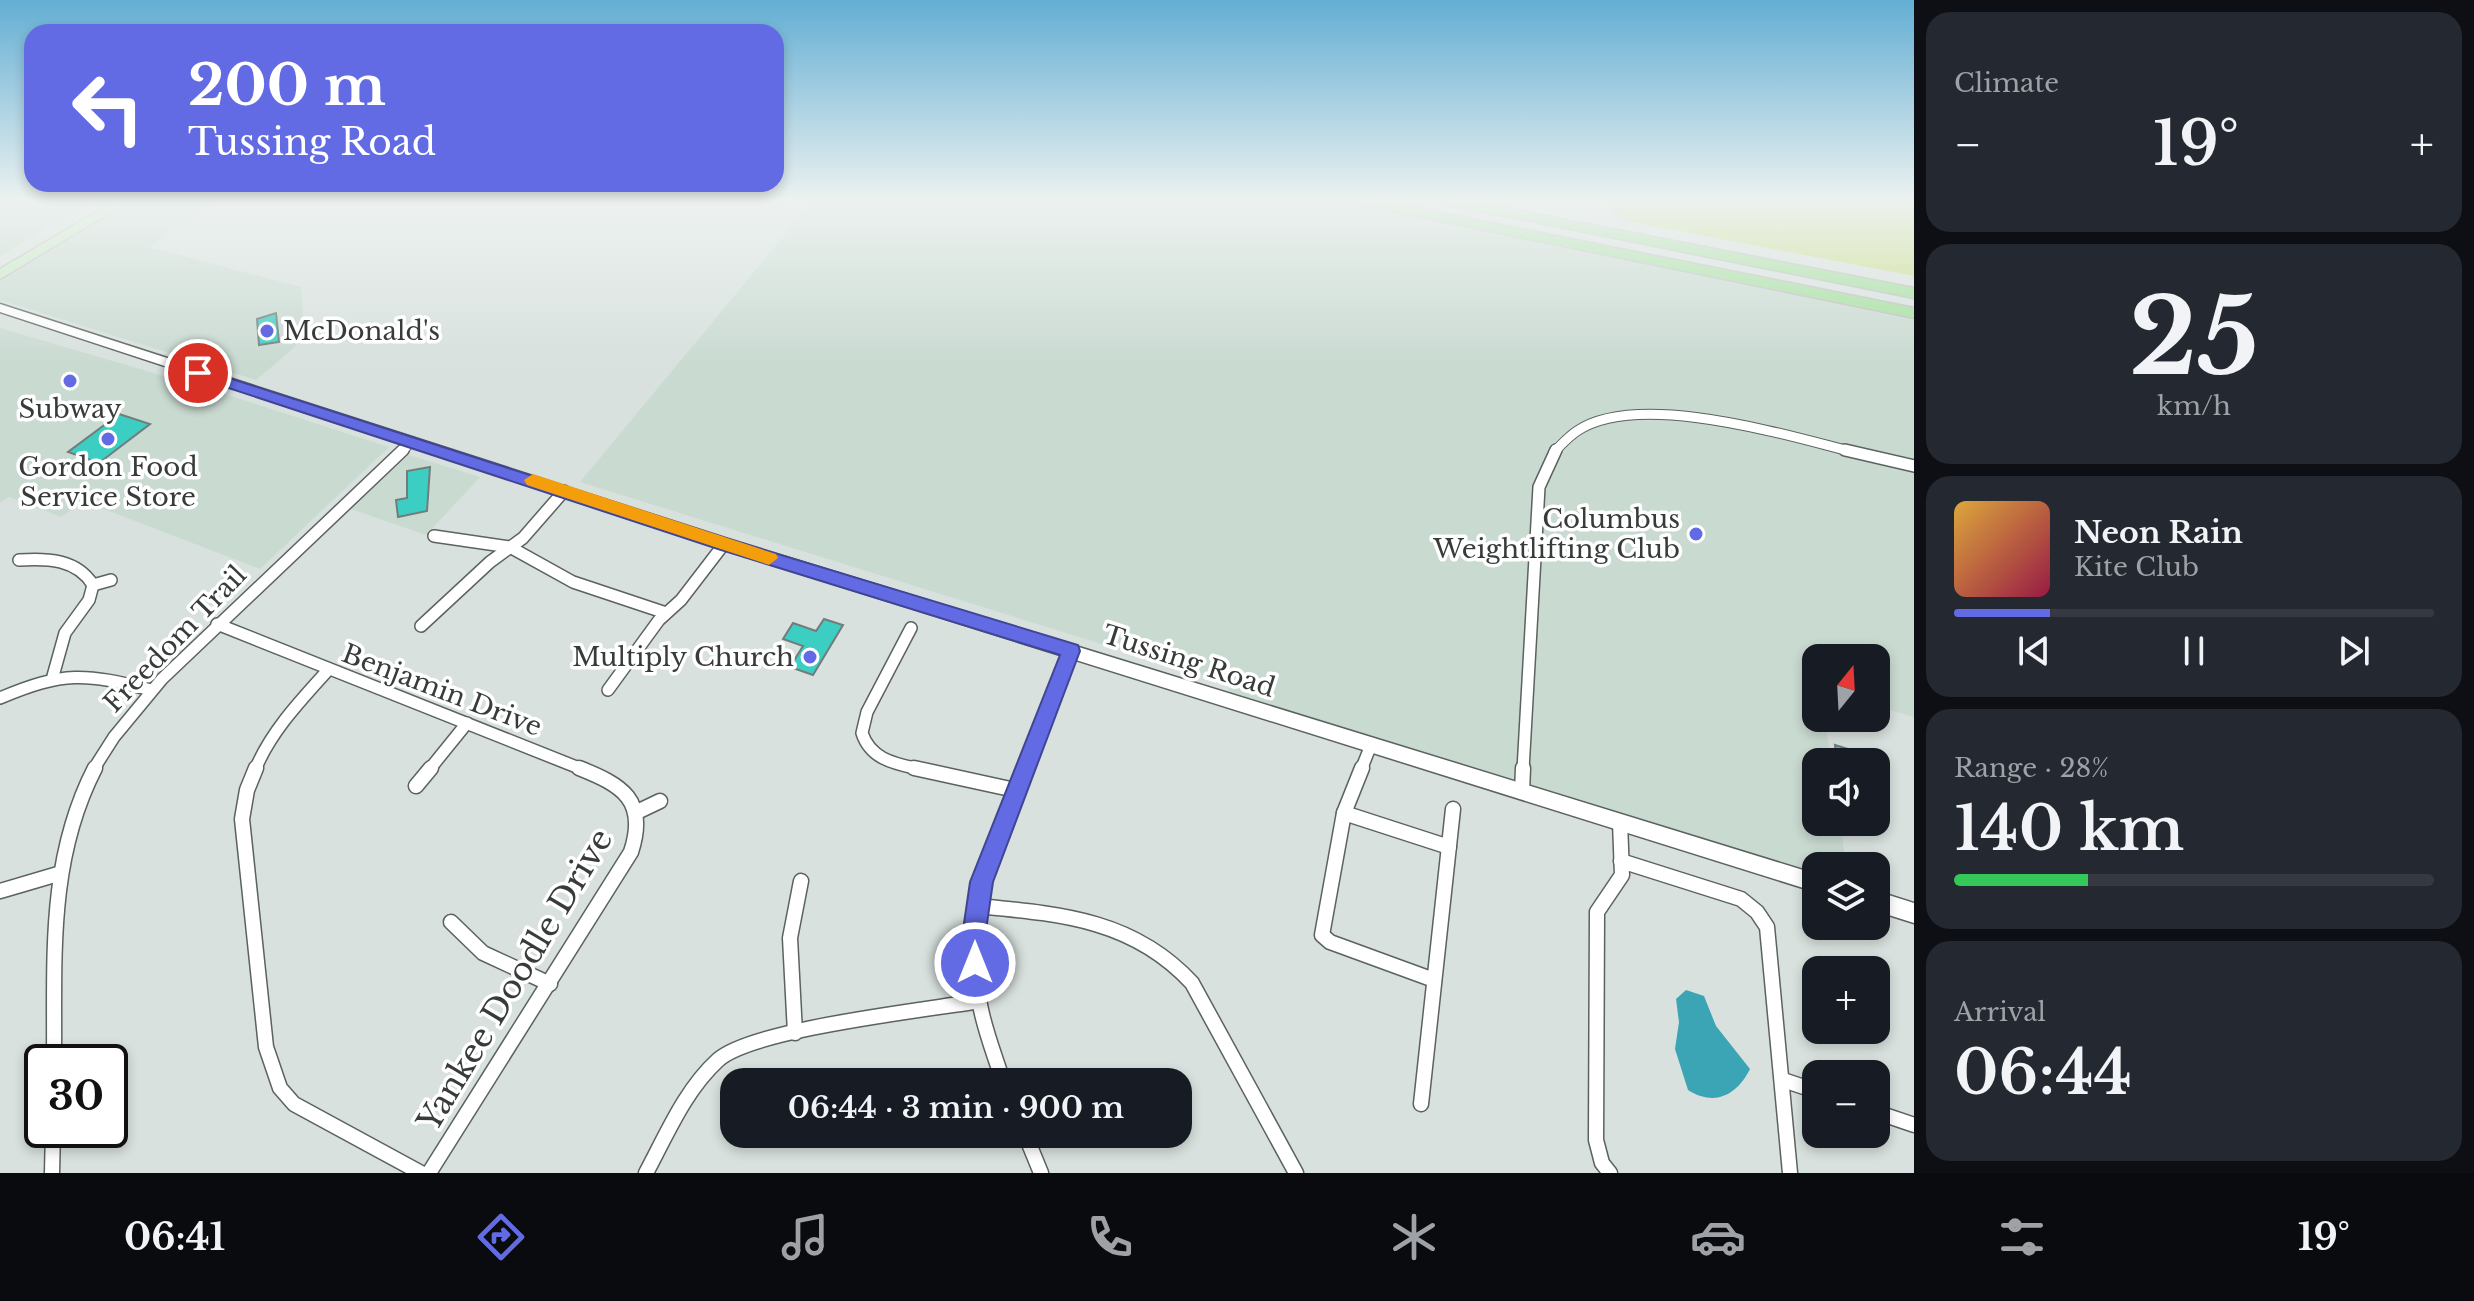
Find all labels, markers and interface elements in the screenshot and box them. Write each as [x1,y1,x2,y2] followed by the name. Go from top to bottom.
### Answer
[188,51,386,120] text: 200 m
[56,56,160,160] icon: left
[1954,67,2059,99] text: Climate
[2153,107,2239,181] text: 19°
[1954,117,1982,172] text: −
[2410,117,2434,172] text: +
[188,120,436,165] text: Tussing Road
[2129,273,2259,402] text: 25
[283,315,440,347] place label: McDonald's
[258,322,276,340] marker: McDonald's
[164,339,232,407] pin
[176,351,220,395] icon: arrive
[61,372,79,390] marker: Subway
[2157,390,2231,422] text: km/h
[18,393,122,425] place label: Subway
[99,430,117,448] marker: Gordon Food Service Store
[18,451,198,513] place label: Gordon Food Service Store
[1432,503,1680,565] place label: Columbus Weightlifting Club
[2074,514,2243,551] text: Neon Rain
[1687,525,1705,543] marker: Columbus Weightlifting Club
[2074,551,2199,583] text: Kite Club
[97,559,253,719] street label: Freedom Trail
[1099,618,1279,704] street label: Tussing Road
[2012,629,2056,673] icon: previous
[2172,629,2216,673] icon: pause
[2332,629,2376,673] icon: next
[338,637,546,743] street label: Benjamin Drive
[572,641,794,673] place label: Multiply Church
[1802,644,1890,732] north arrow
[1802,644,1890,1148] map controls
[801,648,819,666] marker: Multiply Church
[1802,748,1890,836] button: sound
[1954,752,2109,784] text: Range · 28%
[1954,792,2184,866] text: 140 km
[408,822,621,1139] street label: Yankee Doodle Drive
[1802,852,1890,940] button: layers
[933,921,1017,1005] position arrow
[1802,956,1890,1044] button: +
[1954,996,2046,1028] text: Arrival
[1954,1036,2132,1110] text: 06:44
[24,1044,128,1148] speed limit sign: 30
[1802,1060,1890,1148] button: −
[788,1089,1124,1126] text: 06:44 · 3 min · 900 m
[473,1209,529,1265] icon: directions
[777,1209,833,1265] icon: music
[1082,1209,1138,1265] icon: phone
[1386,1209,1442,1265] icon: climate
[1690,1209,1746,1265] icon: car
[1994,1209,2050,1265] icon: filters
[124,1215,225,1260] text: 06:41
[2298,1215,2350,1260] text: 19°

